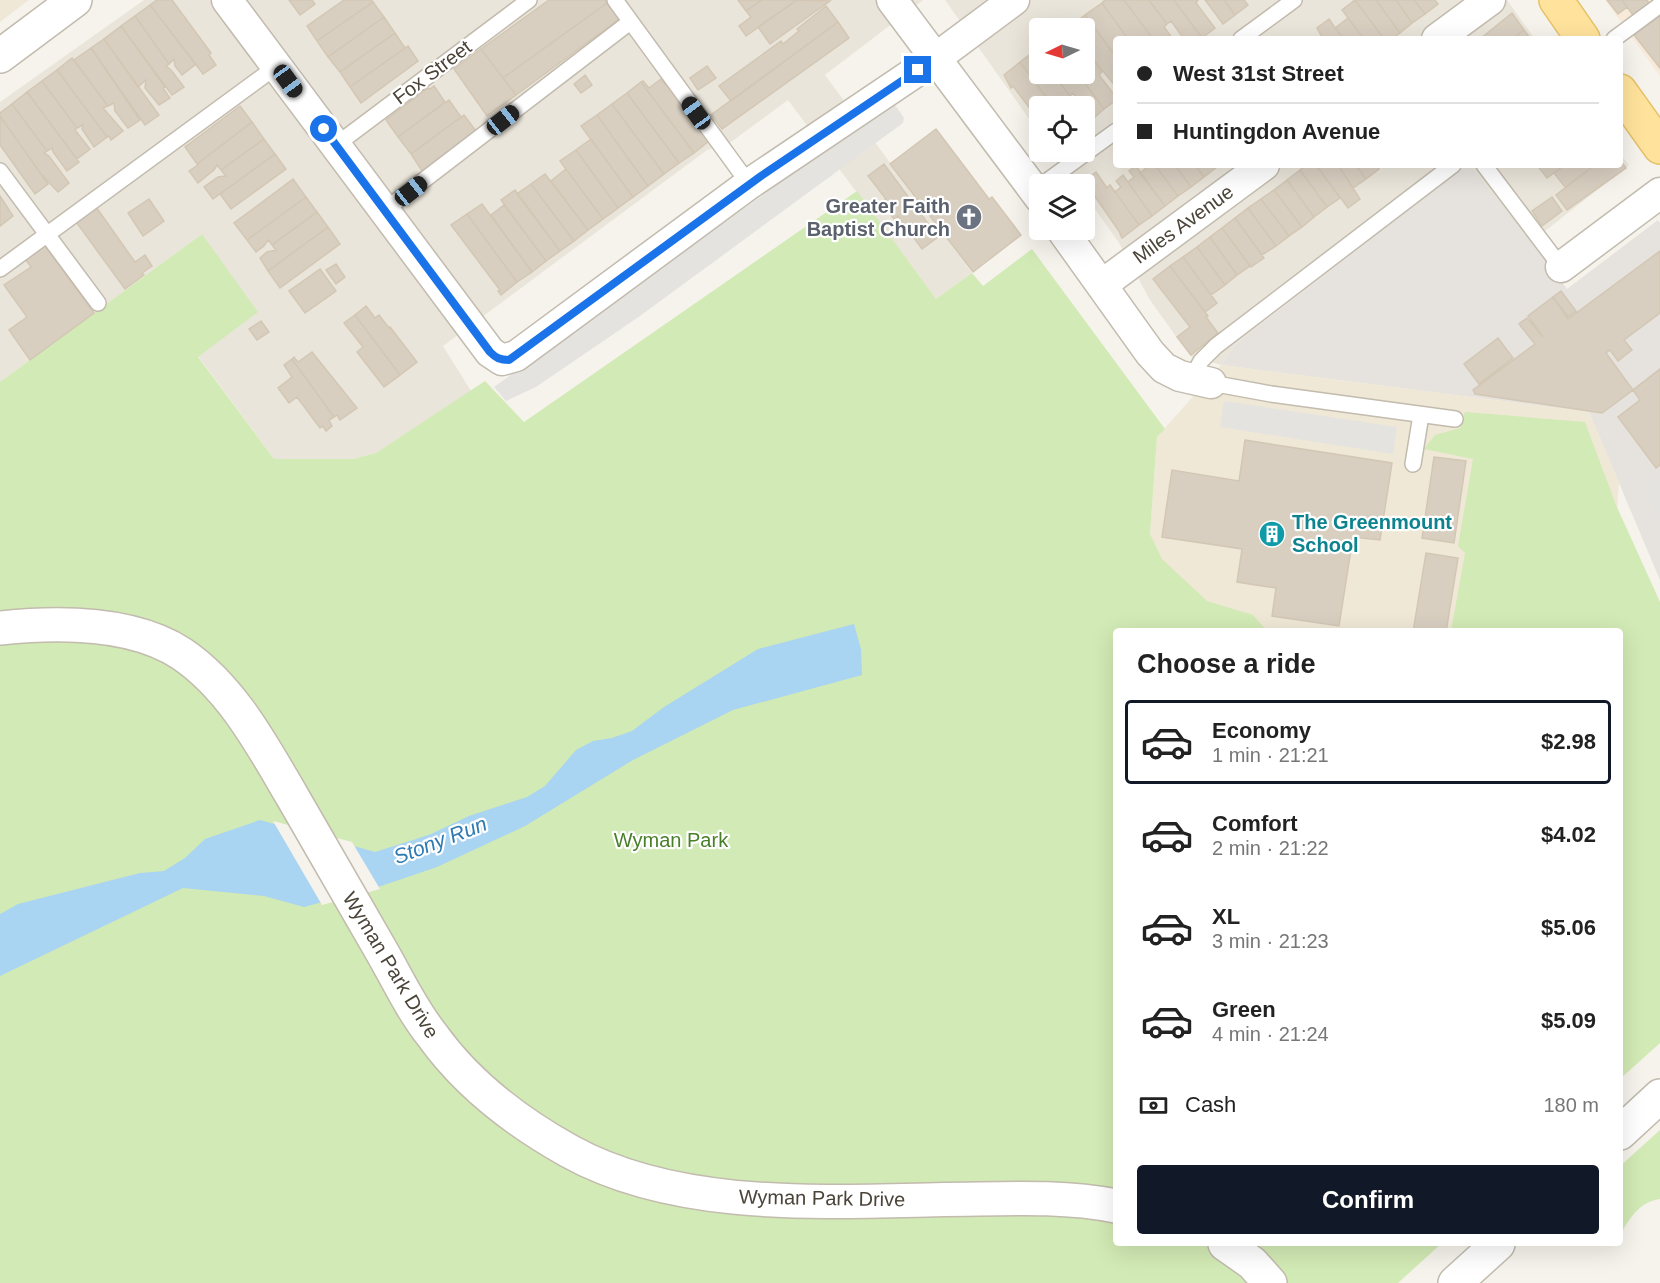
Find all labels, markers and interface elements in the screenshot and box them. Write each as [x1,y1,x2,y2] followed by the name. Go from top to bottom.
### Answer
[1029,18,1095,84] north arrow
[1029,18,1095,240] map controls
[389,35,476,109] street label: Fox Street
[904,56,931,83] route end
[270,61,306,101] car
[1173,61,1344,86] text: West 31st Street
[678,93,714,133] car
[1029,96,1095,162] button: locate
[483,102,523,138] car
[310,115,337,142] route start
[1173,119,1380,144] text: Huntingdon Avenue
[391,173,431,209] car
[1029,174,1095,240] button: layers
[1129,180,1237,268] street label: Miles Avenue
[807,195,950,240] place label: Greater Faith Baptist Church
[954,202,984,232] church icon: Greater Faith Baptist Church
[1292,511,1452,556] place label: The Greenmount School
[1257,519,1287,549] building icon: The Greenmount School
[1137,649,1316,679] text: Choose a ride
[1140,715,1194,769] icon: car
[1212,718,1311,743] text: Economy
[1541,729,1596,754] text: $2.98
[1212,744,1329,766] text: 1 min · 21:21
[1140,808,1194,862] icon: car
[1212,811,1298,836] text: Comfort
[390,812,490,868] water label: Stony Run
[1541,822,1596,847] text: $4.02
[614,829,729,851] park label: Wyman Park
[1212,837,1329,859] text: 2 min · 21:22
[339,888,443,1042] street label: Wyman Park Drive
[1140,901,1194,955] icon: car
[1212,904,1240,929] text: XL
[1541,915,1596,940] text: $5.06
[1212,930,1329,952] text: 3 min · 21:23
[1140,994,1194,1048] icon: car
[1212,997,1276,1022] text: Green
[1541,1008,1596,1033] text: $5.09
[1212,1023,1329,1045] text: 4 min · 21:24
[1137,1089,1170,1122] icon: cash
[1185,1092,1236,1117] text: Cash
[1543,1094,1599,1116] text: 180 m
[1137,1165,1599,1234] button: Confirm
[739,1186,905,1210] street label: Wyman Park Drive

